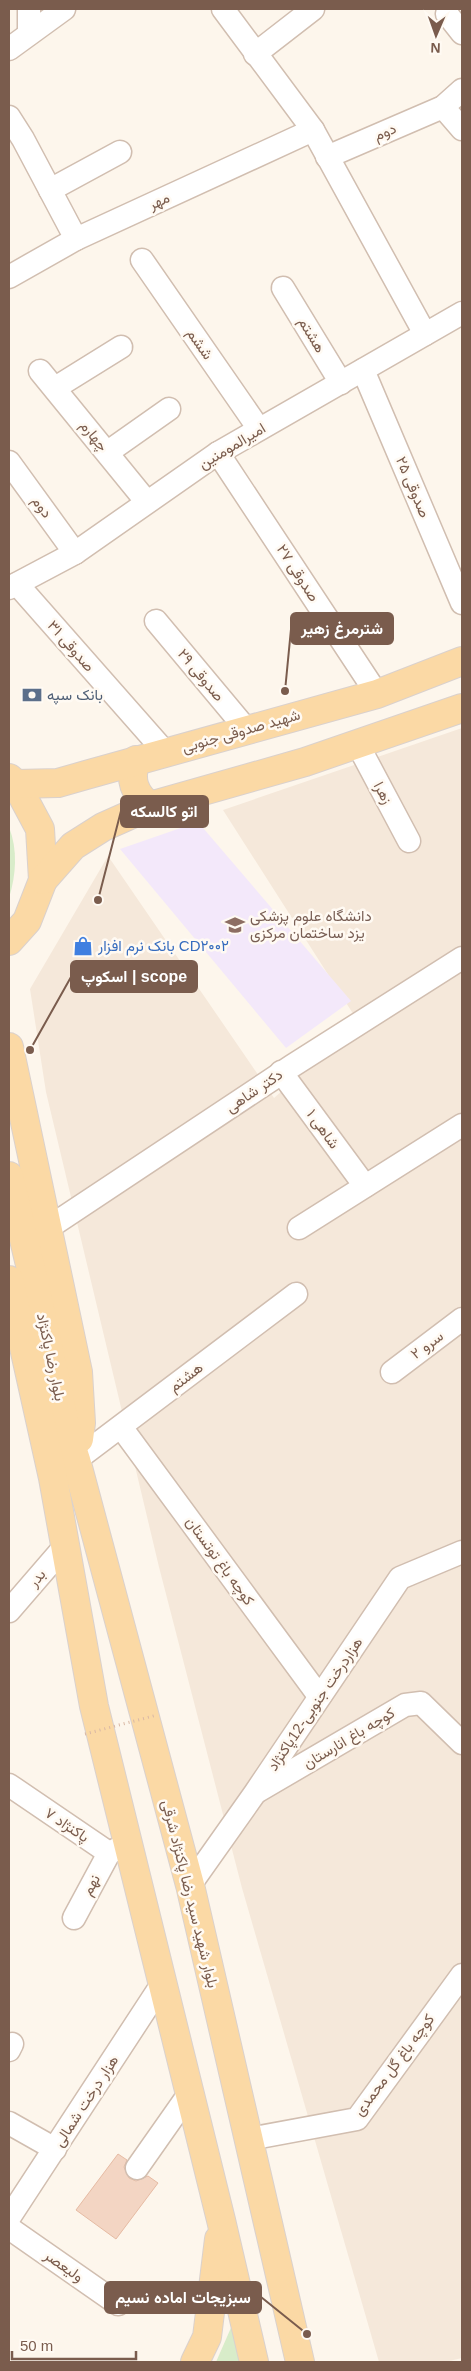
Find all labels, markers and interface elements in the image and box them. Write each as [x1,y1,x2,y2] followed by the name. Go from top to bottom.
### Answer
[411,10,461,60] north arrow
[430,40,441,56] text: N
[371,119,399,146] street label: دوم
[145,188,172,214] street label: مهر
[294,314,329,356] street label: هشتم
[182,325,217,364] street label: ششم
[75,417,112,456] street label: چهارم
[195,419,269,474] street label: امیرالمومنین
[391,454,434,521] street label: صدوقی ۲۵
[27,493,56,522] street label: دوم
[272,541,323,606] street label: صدوقی ۲۷
[291,613,393,644] callout: شترمرغ زهیر
[43,617,98,676] street label: صدوقی ۳۱
[300,620,383,639] text: شترمرغ زهیر
[173,645,228,706] street label: صدوقی ۲۹
[21,684,43,706] bank icon: بانک سپه
[47,686,103,705] place label: بانک سپه
[180,705,303,757] street label: شهید صدوقی جنوبی
[370,779,396,807] street label: زهرا
[121,796,208,827] callout: اتو کالسکه
[130,803,198,822] text: اتو کالسکه
[250,907,372,943] place label: دانشگاه علوم پزشکی یزد ساختمان مرکزی
[224,914,246,936] school or university icon: دانشگاه علوم پزشکی یزد ساختمان مرکزی
[72,935,94,957] shop icon: بانک نرم افزار CD۲۰۰۲
[97,937,229,956] place label: بانک نرم افزار CD۲۰۰۲
[71,961,197,992] callout: اسکوپ | scope
[81,968,187,988] text: اسکوپ | scope
[222,1065,287,1117] street label: دکتر شاهی
[302,1106,343,1153] street label: شاهی ۱
[32,1311,69,1403] street label: بلوار رضا پاکنژاد
[407,1327,447,1363] street label: سرو ۲
[165,1358,207,1396] street label: هشتم
[180,1513,258,1610] street label: کوچه باغ توتستان
[24,1565,50,1591] street label: بدر
[264,1634,367,1775] street label: هزاردرخت جنوبی-12پاکنژاد
[300,1703,399,1774] street label: کوچه باغ انارستان
[157,1798,222,1990] street label: بلوار شهید سید رضا پاکنژاد شرقی
[41,1804,92,1847] street label: پاکنژاد ۷
[78,1871,105,1899] street label: نهم
[350,2010,440,2121] street label: کوچه باغ گل محمدی
[50,2052,123,2151] street label: هزار درخت شمالی
[40,2246,87,2286] street label: ولیعصر
[105,2282,261,2313] callout: سبزیجات اماده نسیم
[115,2289,251,2308] text: سبزیجات اماده نسیم
[12,2328,136,2360] scale bar
[20,2337,53,2354] text: 50 m

